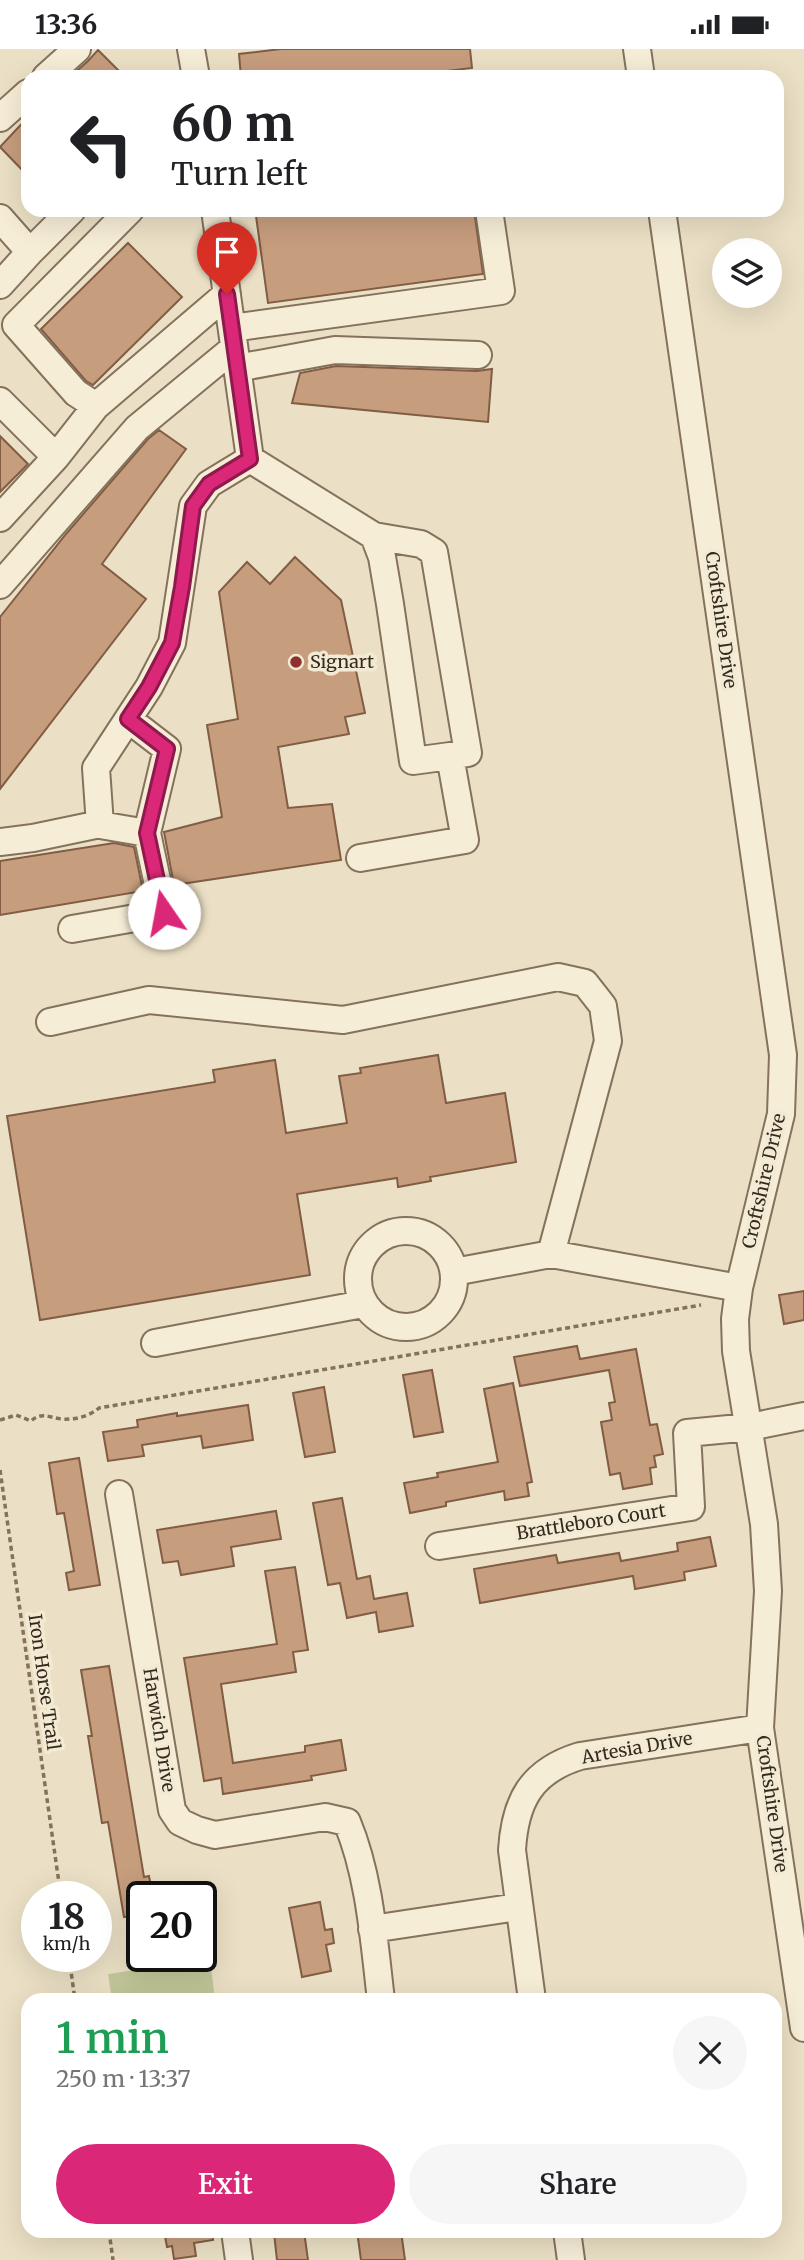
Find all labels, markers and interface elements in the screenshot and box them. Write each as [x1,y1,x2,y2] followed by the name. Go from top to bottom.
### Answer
[35,8,97,41] text: 13:36
[171,93,294,154] text: 60 m
[56,98,147,189] icon: left
[171,154,308,194] text: Turn left
[197,222,257,294] pin
[208,233,246,271] icon: arrive
[712,238,782,308] map controls
[712,238,782,308] button: layers
[701,550,742,690] street label: Croftshire Drive
[310,650,374,673] place label: Signart
[288,654,304,670] marker: Signart
[127,876,201,950] position arrow
[737,1111,790,1251] street label: Croftshire Drive
[515,1498,667,1545] street label: Brattleboro Court
[24,1612,65,1752] street label: Iron Horse Trail
[138,1666,181,1794] street label: Harwich Drive
[579,1726,694,1769] street label: Artesia Drive
[752,1734,793,1874] street label: Croftshire Drive
[126,1881,217,1972] speed limit sign: 20
[48,1895,85,1939] text: 18
[43,1932,90,1955] text: km/h
[56,2012,169,2064] text: 1 min
[673,2016,747,2090] button: close
[56,2064,191,2093] text: 250 m · 13:37
[56,2144,395,2224] button: Exit
[409,2144,747,2224] button: Share

